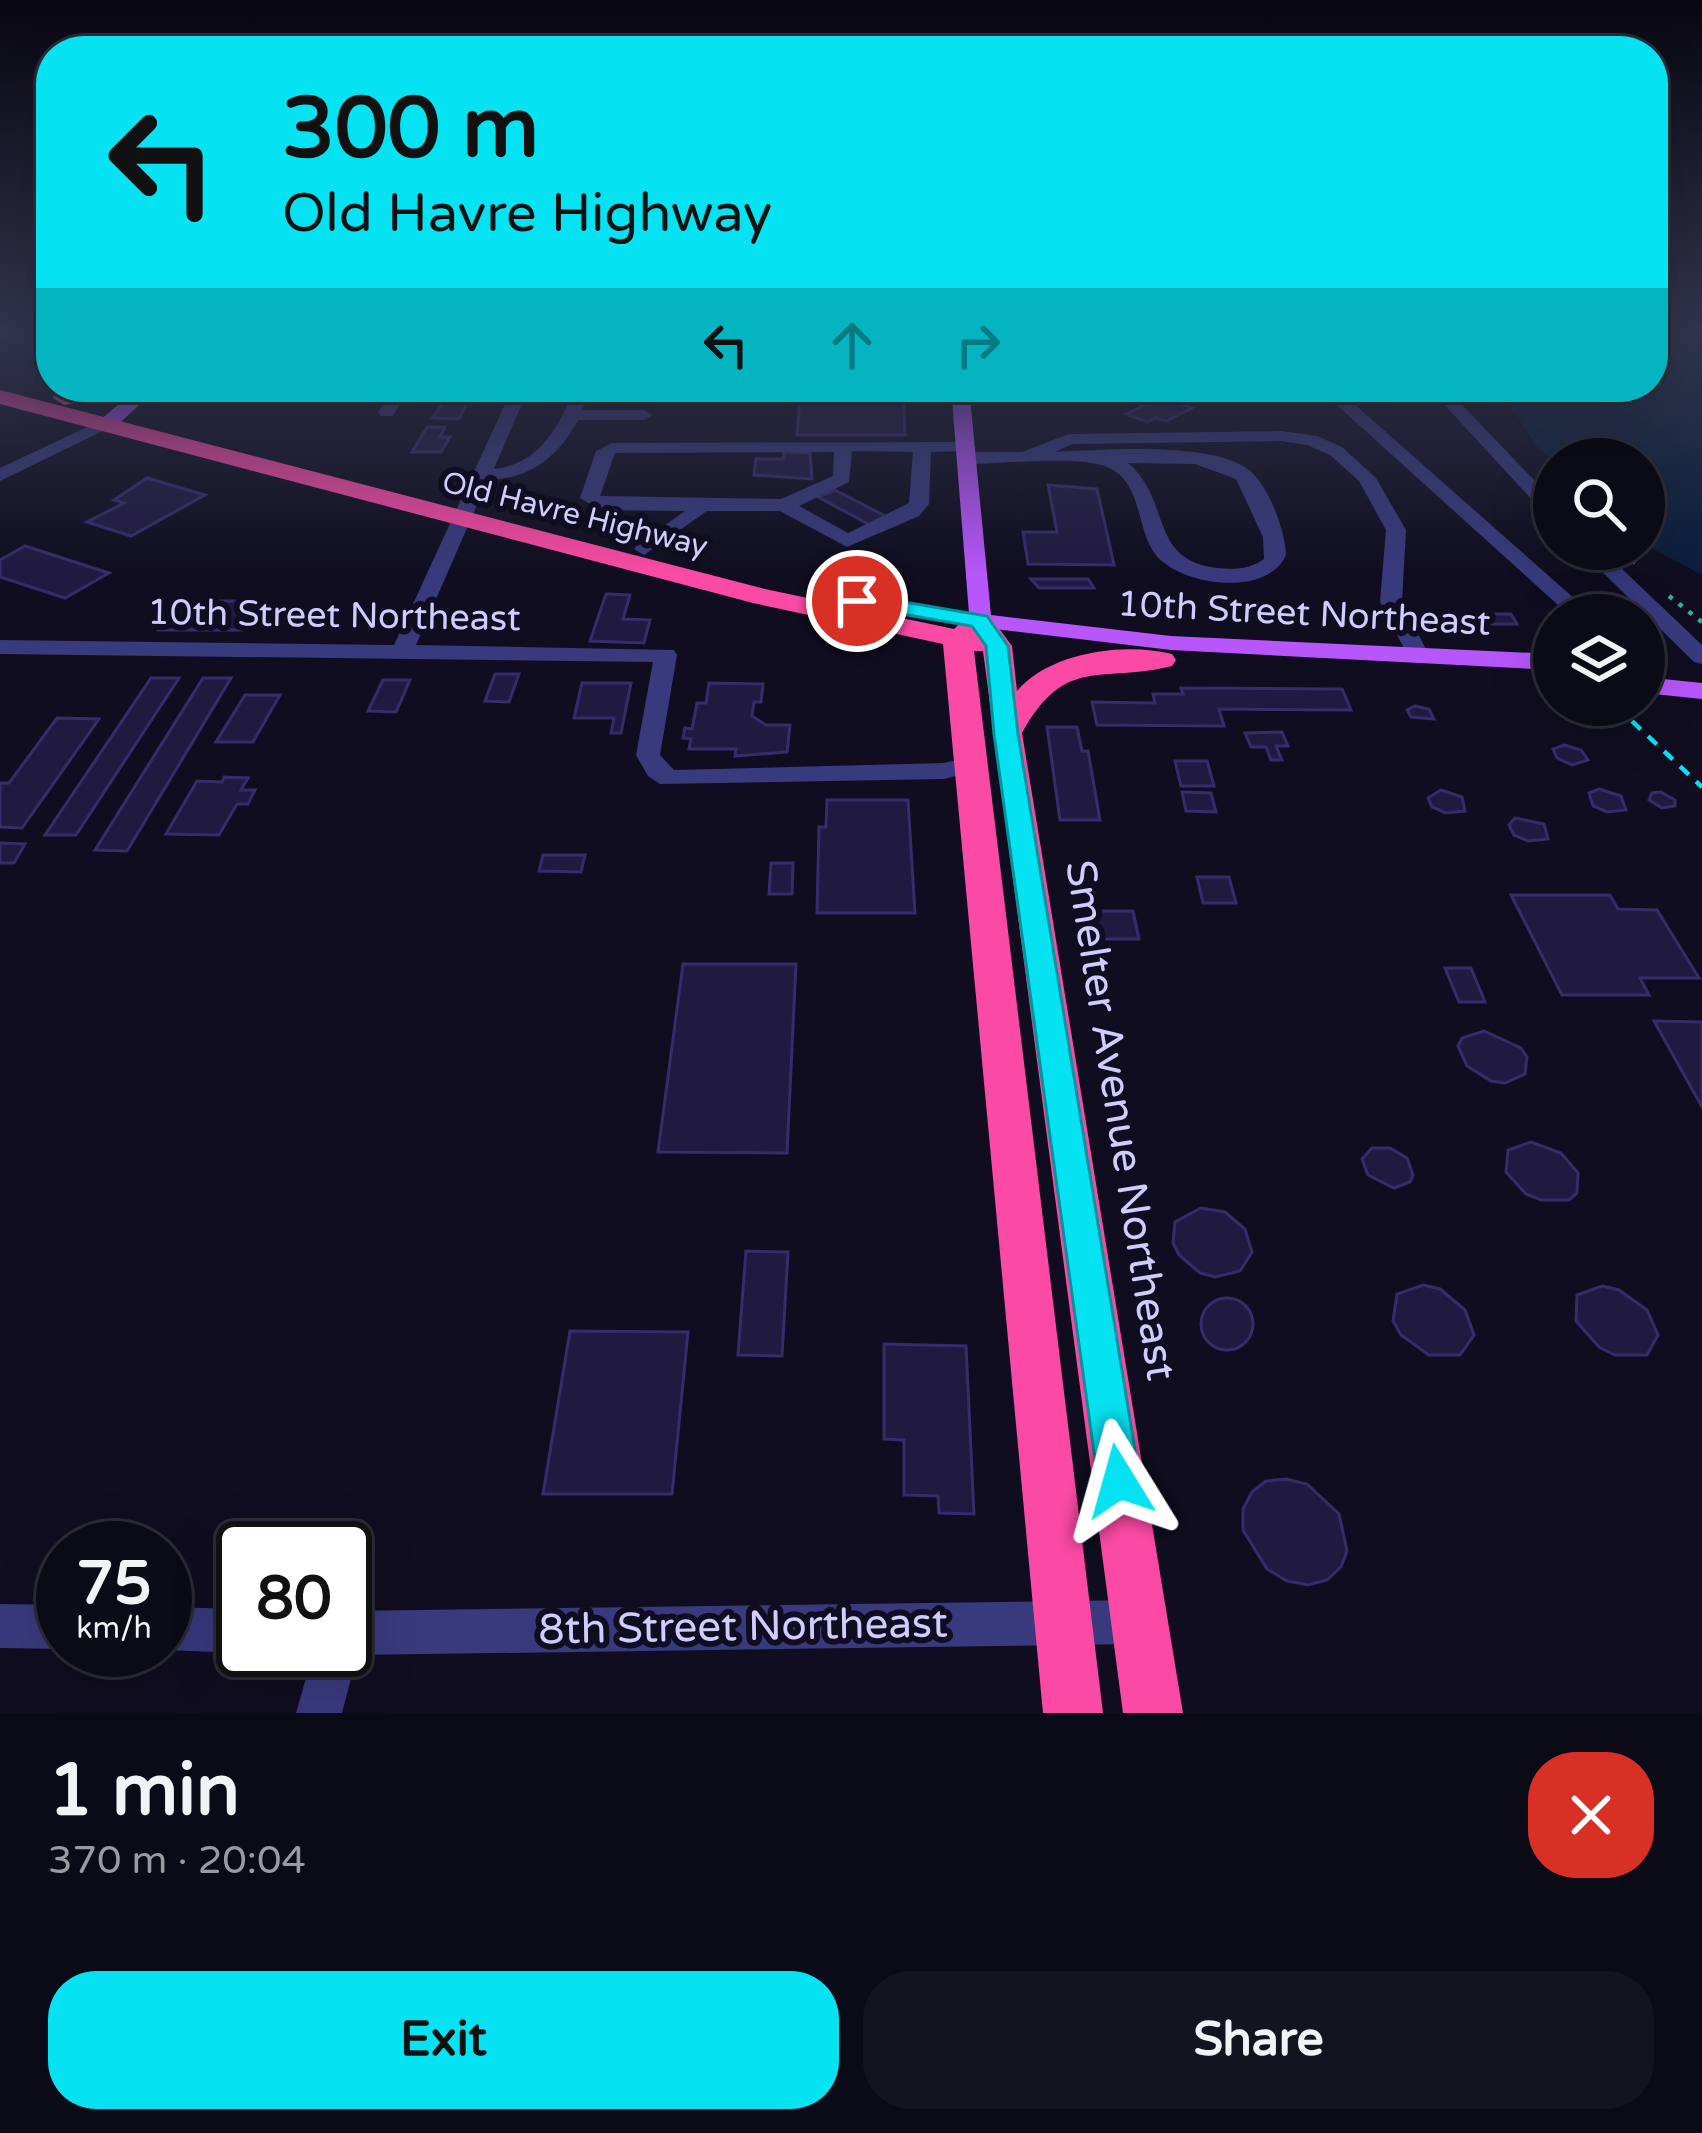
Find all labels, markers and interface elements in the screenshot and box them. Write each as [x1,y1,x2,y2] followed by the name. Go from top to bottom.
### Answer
[282,79,539,180] text: 300 m
[84,84,240,240] icon: left
[282,181,772,246] text: Old Havre Highway
[693,312,759,378] icon: left
[819,312,885,378] icon: ahead
[945,312,1011,378] icon: right
[1533,438,1665,726] map controls
[1533,438,1665,570] button: search
[438,464,711,565] street label: Old Havre Highway
[806,550,908,652] pin
[824,568,890,634] icon: arrive
[1116,582,1492,645] street label: 10th Street Northeast
[147,591,521,640] street label: 10th Street Northeast
[1533,594,1665,726] button: layers
[1054,857,1187,1384] street label: Smelter Avenue Northeast
[1056,1418,1182,1544] position arrow
[216,1521,372,1677] speed limit sign: 80
[76,1548,152,1620] text: 75
[538,1597,948,1656] street label: 8th Street Northeast
[76,1610,152,1647] text: km/h
[48,1748,240,1835] text: 1 min
[1528,1752,1654,1878] button: close
[48,1837,306,1884] text: 370 m · 20:04
[48,1971,839,2109] button: Exit
[863,1971,1654,2109] button: Share

